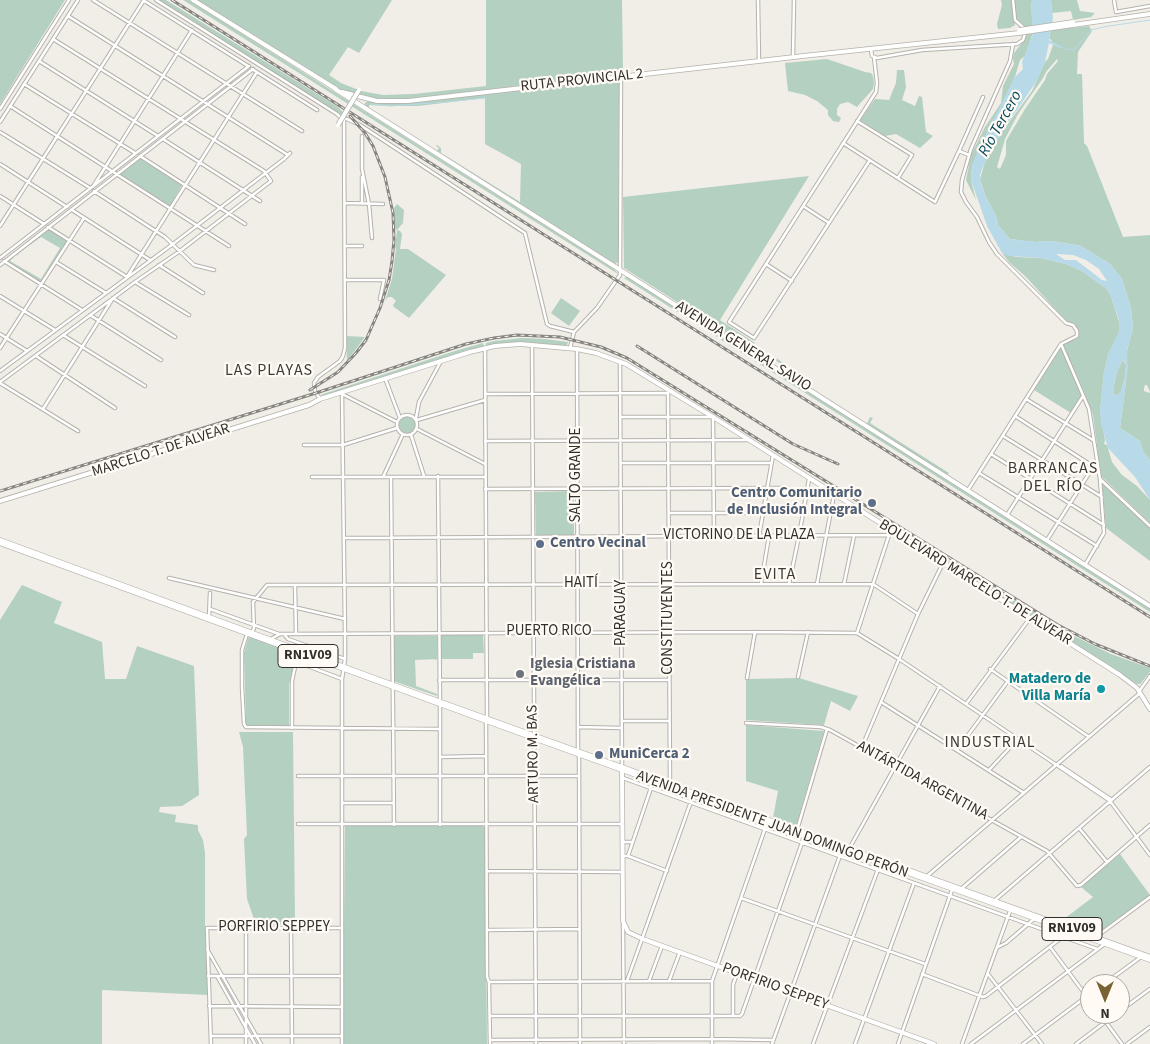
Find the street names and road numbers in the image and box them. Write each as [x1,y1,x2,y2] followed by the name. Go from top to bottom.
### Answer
[520,66,644,96] street label: RUTA PROVINCIAL 2
[672,298,814,396] street label: AVENIDA GENERAL SAVIO
[90,420,232,482] street label: MARCELO T. DE ALVEAR
[568,427,586,523] street label: SALTO GRANDE
[875,516,1075,650] street label: BOULEVARD MARCELO T. DE ALVEAR
[663,527,815,545] street label: VICTORINO DE LA PLAZA
[660,561,678,675] street label: CONSTITUYENTES
[564,575,598,593] street label: HAITÍ
[613,580,631,646] street label: PARAGUAY
[506,623,592,641] street label: PUERTO RICO
[278,644,338,668] road number: RN1V09
[524,705,544,803] street label: ARTURO M. BAS
[853,737,991,825] street label: ANTÁRTIDA ARGENTINA
[634,767,910,883] street label: AVENIDA PRESIDENTE JUAN DOMINGO PERÓN
[1042,918,1102,941] road number: RN1V09
[218,919,330,937] street label: PORFIRIO SEPPEY
[719,959,831,1015] street label: PORFIRIO SEPPEY

